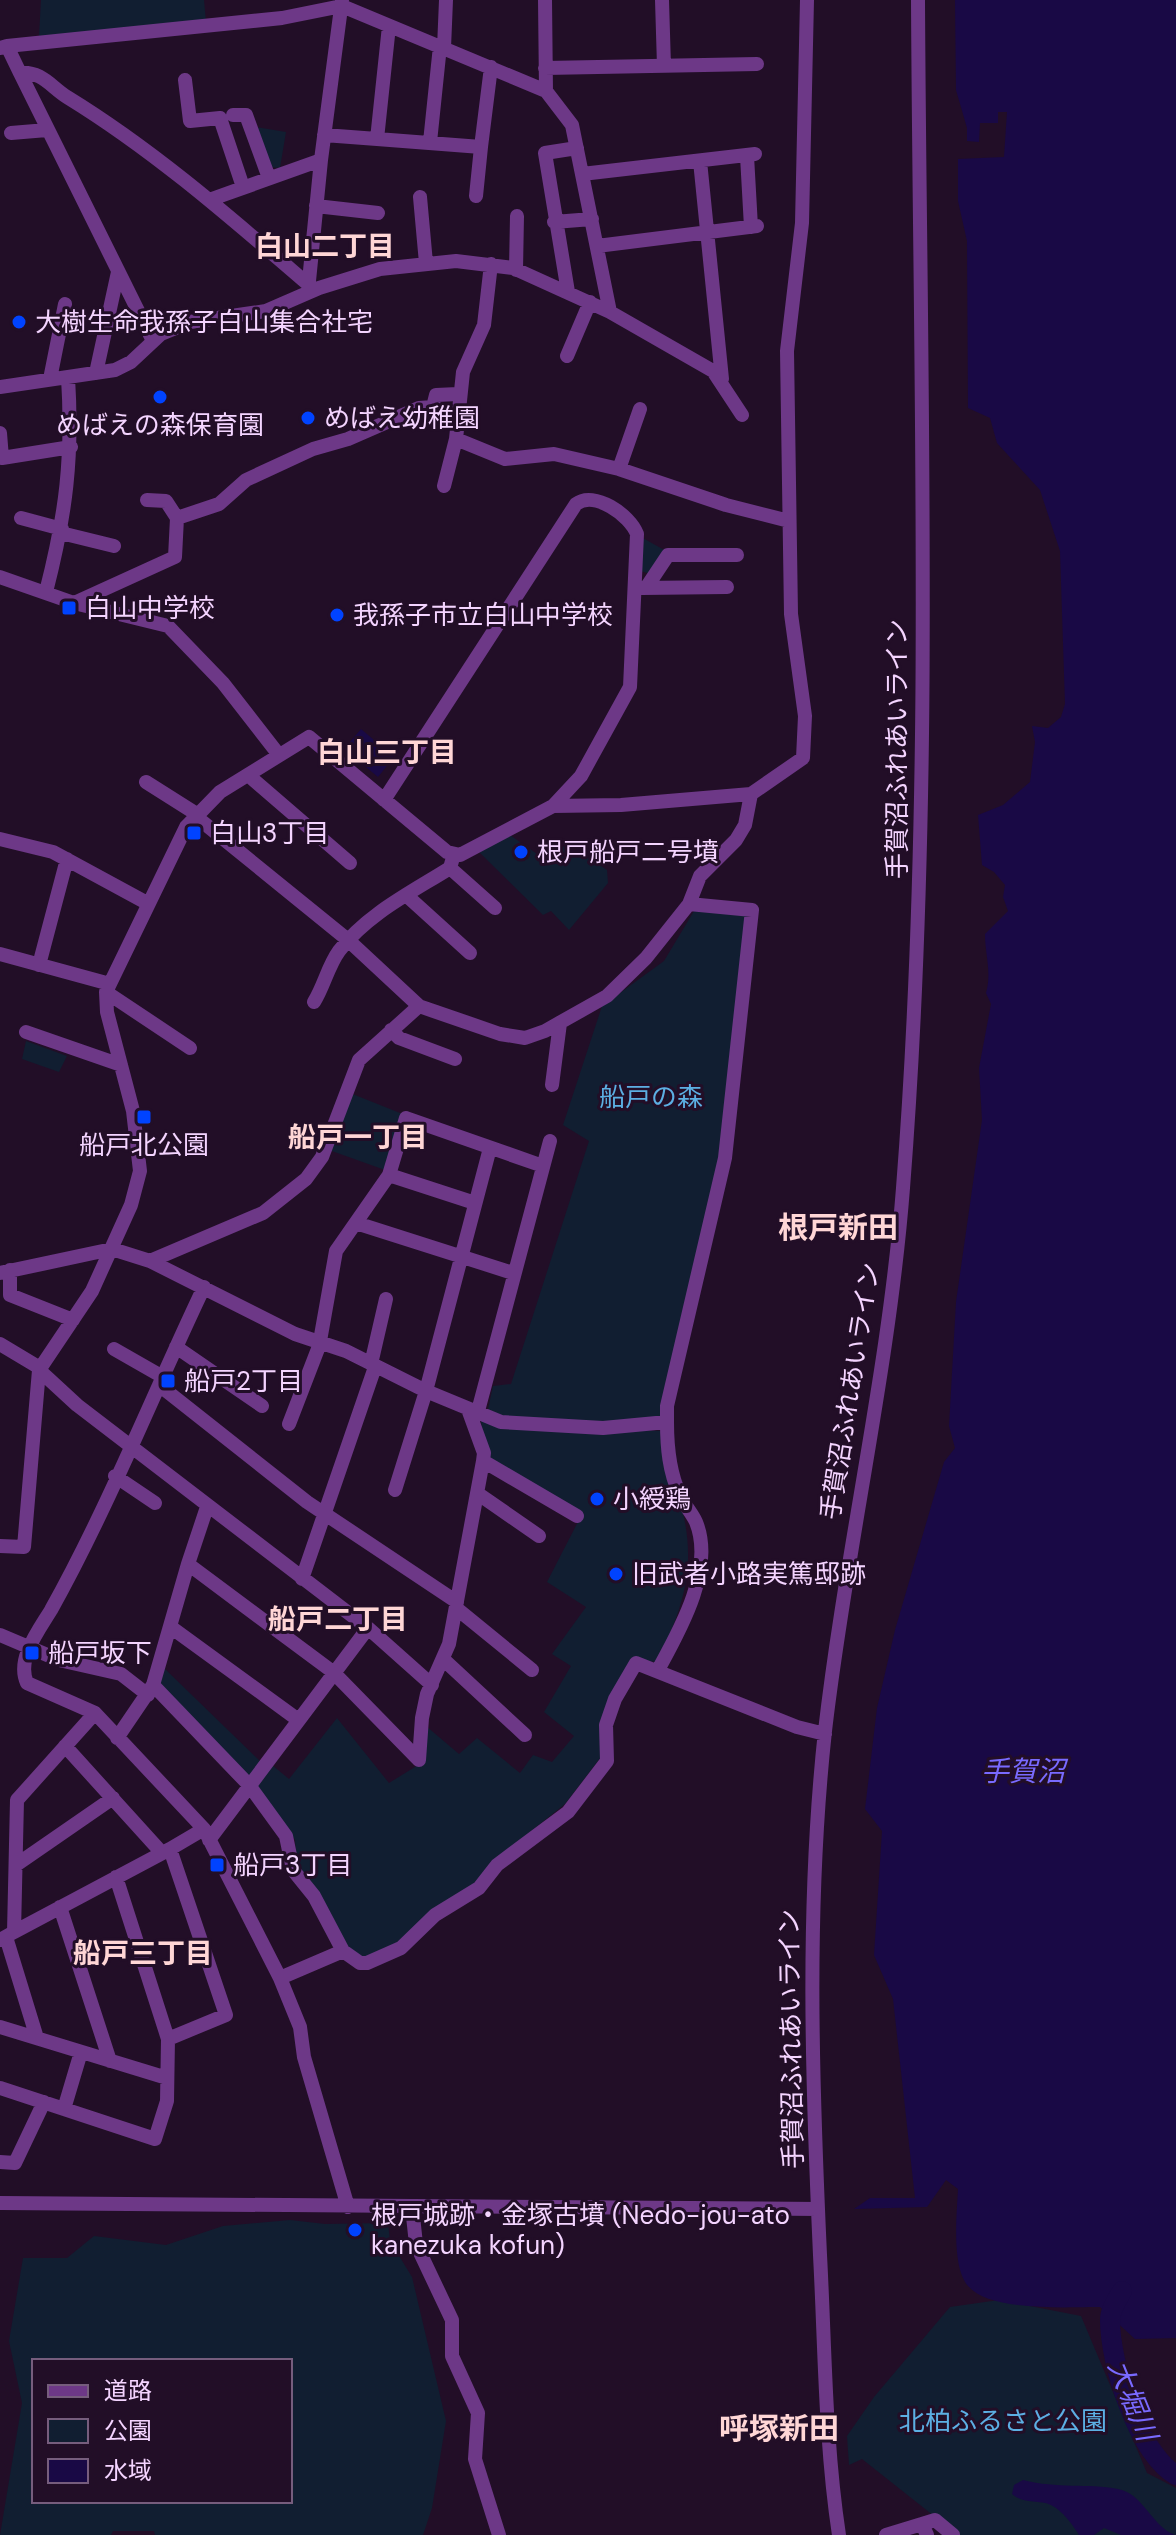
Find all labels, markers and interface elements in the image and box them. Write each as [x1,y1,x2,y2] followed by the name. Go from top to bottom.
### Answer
[255,228,395,265] district label: 白山二丁目
[35,305,373,339] place label: 大樹生命我孫子白山集合社宅
[10,313,28,331] marker: 大樹生命我孫子白山集合社宅
[151,388,169,406] marker: めばえの森保育園
[324,401,480,435] place label: めばえ幼稚園
[56,408,264,442] place label: めばえの森保育園
[299,409,317,427] marker: めばえ幼稚園
[85,591,215,625] place label: 白山中学校
[353,598,613,632] place label: 我孫子市立白山中学校
[60,599,78,617] marker: 白山中学校
[328,606,346,624] marker: 我孫子市立白山中学校
[880,619,914,879] street label: 手賀沼ふれあいライン
[317,734,457,771] district label: 白山三丁目
[210,816,329,850] place label: 白山3丁目
[185,824,203,842] marker: 白山3丁目
[537,835,719,869] place label: 根戸船戸二号墳
[512,843,530,861] marker: 根戸船戸二号墳
[599,1080,703,1114] park label: 船戸の森
[135,1108,153,1126] marker: 船戸北公園
[288,1119,428,1156] district label: 船戸一丁目
[79,1128,209,1162] place label: 船戸北公園
[778,1208,898,1247] district label: 根戸新田
[813,1260,887,1522] street label: 手賀沼ふれあいライン
[184,1364,303,1398] place label: 船戸2丁目
[159,1372,177,1390] marker: 船戸2丁目
[613,1482,691,1516] place label: 小綬鶏
[588,1490,606,1508] marker: 小綬鶏
[632,1557,866,1591] place label: 旧武者小路実篤邸跡
[607,1565,625,1583] marker: 旧武者小路実篤邸跡
[268,1601,408,1638] district label: 船戸二丁目
[48,1636,152,1670] place label: 船戸坂下
[23,1644,41,1662] marker: 船戸坂下
[981,1753,1069,1790] water label: 手賀沼
[233,1848,352,1882] place label: 船戸3丁目
[208,1856,226,1874] marker: 船戸3丁目
[772,1909,810,2169] street label: 手賀沼ふれあいライン
[73,1935,213,1972] district label: 船戸三丁目
[371,2198,790,2262] place label: 根戸城跡・金塚古墳 (Nedo-jou-ato kanezuka kofun)
[346,2221,364,2239] marker: 根戸城跡・金塚古墳 (Nedo-jou-ato kanezuka kofun)
[1100,2354,1167,2449] water label: 大堀川
[32,2359,292,2503] legend
[104,2375,152,2406] text: 道路
[899,2404,1107,2438] park label: 北柏ふるさと公園
[719,2409,839,2448] district label: 呼塚新田
[104,2415,152,2446] text: 公園
[104,2455,152,2486] text: 水域

